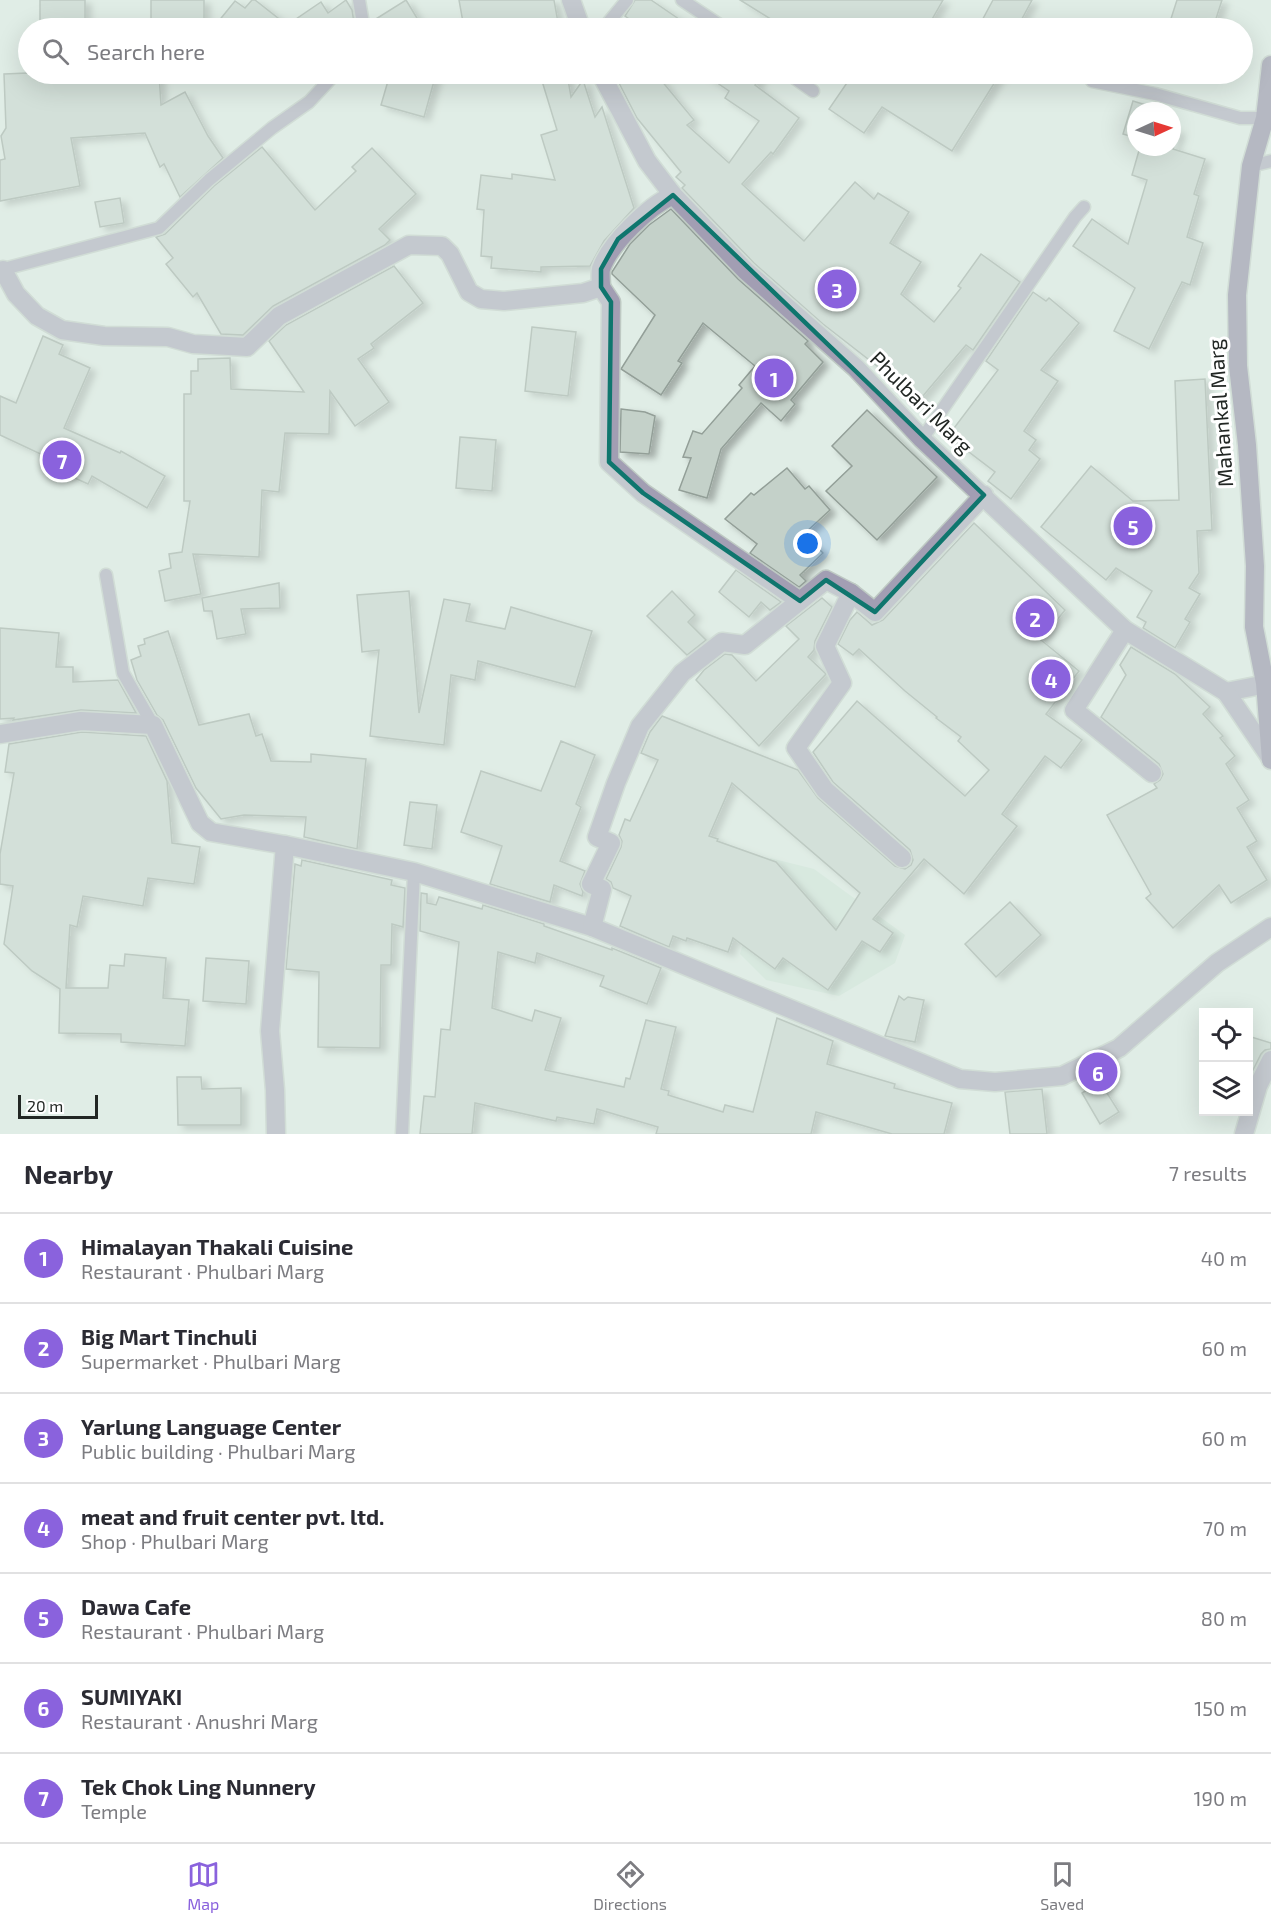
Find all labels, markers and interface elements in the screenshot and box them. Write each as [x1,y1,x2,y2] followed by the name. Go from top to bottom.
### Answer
[18,18,1253,84] search box
[39,35,72,68] icon: search
[87,38,205,64] text: Search here
[1127,102,1181,156] north arrow
[818,266,856,312] pin: 3
[1202,338,1237,488] street label: Mahankal Marg
[866,346,979,459] street label: Phulbari Marg
[754,356,794,400] pin: 1
[42,438,82,482] pin: 7
[1114,504,1152,548] pin: 5
[793,529,822,558] your location
[1016,596,1054,640] pin: 2
[1032,656,1070,702] pin: 4
[1199,1008,1253,1116] map controls
[1199,1008,1253,1062] button: locate
[1078,1050,1118,1094] pin: 6
[1199,1062,1253,1116] button: layers
[18,1092,98,1120] scale bar
[27,1096,63,1115] text: 20 m
[24,1158,113,1189] text: Nearby
[1169,1161,1247,1185] text: 7 results
[81,1233,354,1259] text: Himalayan Thakali Cuisine
[39,1246,48,1270] text: 1
[1201,1246,1247,1270] text: 40 m
[81,1259,324,1283] text: Restaurant · Phulbari Marg
[81,1323,257,1349] text: Big Mart Tinchuli
[38,1336,49,1360] text: 2
[1202,1336,1247,1360] text: 60 m
[81,1349,341,1373] text: Supermarket · Phulbari Marg
[81,1413,341,1439] text: Yarlung Language Center
[38,1426,49,1450] text: 3
[1202,1426,1247,1450] text: 60 m
[81,1439,355,1463] text: Public building · Phulbari Marg
[81,1503,385,1529] text: meat and fruit center pvt. ltd.
[37,1516,50,1540] text: 4
[1203,1516,1247,1540] text: 70 m
[81,1529,269,1553] text: Shop · Phulbari Marg
[81,1593,191,1619] text: Dawa Cafe
[38,1606,49,1630] text: 5
[1201,1606,1247,1630] text: 80 m
[81,1619,324,1643] text: Restaurant · Phulbari Marg
[81,1683,182,1709] text: SUMIYAKI
[38,1696,49,1720] text: 6
[1194,1696,1247,1720] text: 150 m
[81,1709,318,1733] text: Restaurant · Anushri Marg
[81,1773,316,1799] text: Tek Chok Ling Nunnery
[38,1786,49,1810] text: 7
[1194,1786,1247,1810] text: 190 m
[81,1799,147,1823] text: Temple
[187,1858,220,1913] tab: Map
[593,1858,667,1913] tab: Directions
[1040,1858,1084,1913] tab: Saved

